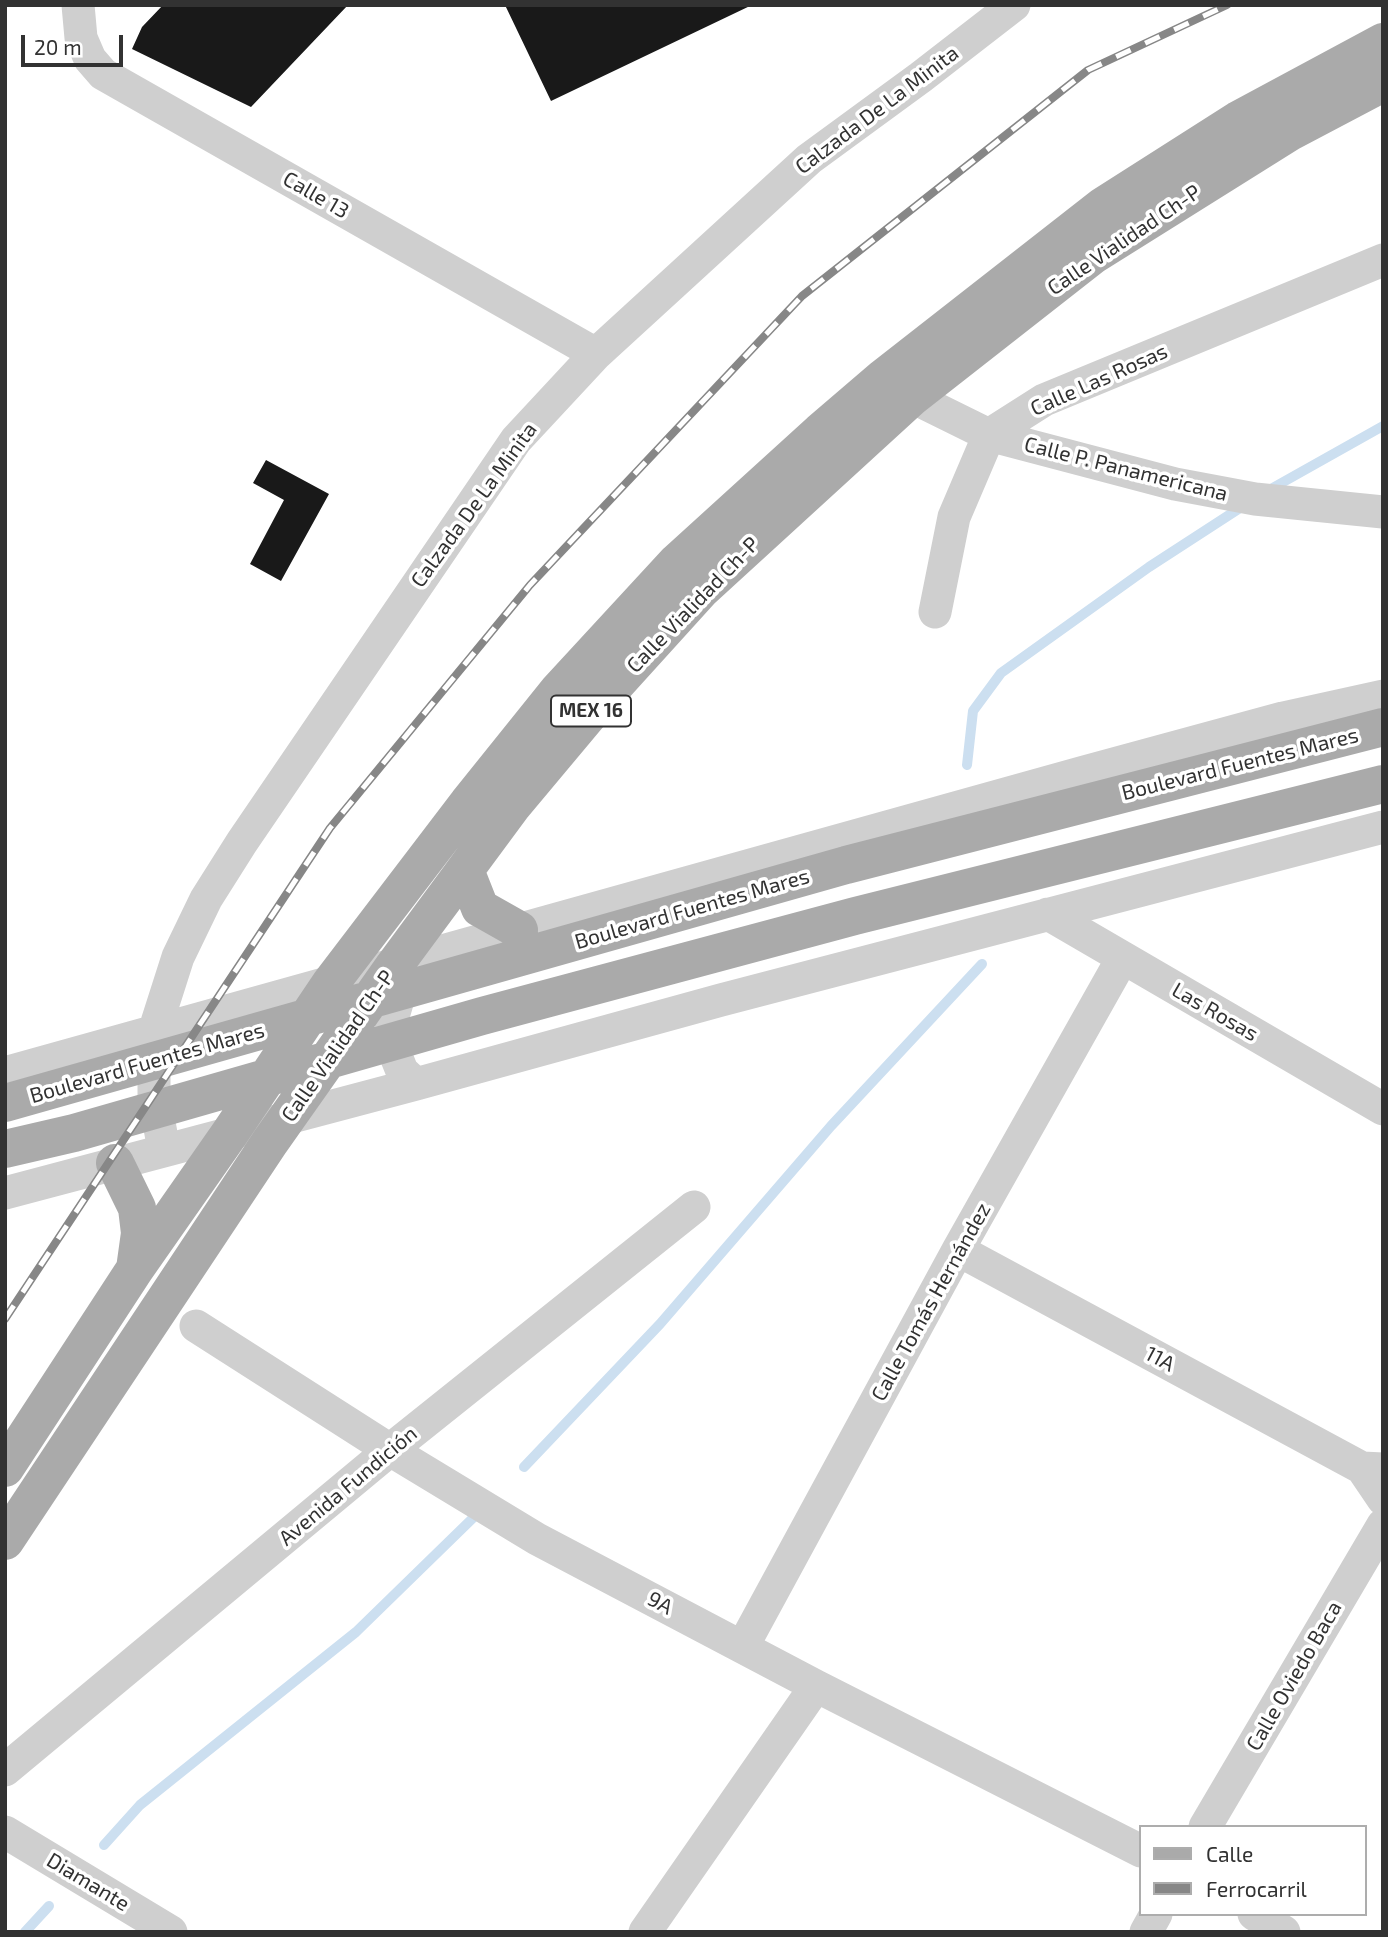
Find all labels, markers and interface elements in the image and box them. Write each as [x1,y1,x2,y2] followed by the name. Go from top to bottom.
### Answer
[24,21,126,65] scale bar
[34,34,82,59] text: 20 m
[790,40,964,180] street label: Calzada De La Minita
[279,166,353,224] street label: Calle 13
[1043,179,1205,301] street label: Calle Vialidad Ch-P
[1027,339,1171,421] street label: Calle Las Rosas
[406,418,542,592] street label: Calzada De La Minita
[1022,432,1230,506] street label: Calle P. Panamericana
[622,532,764,678] street label: Calle Vialidad Ch-P
[551,696,631,726] road number: MEX 16
[1119,722,1361,806] street label: Boulevard Fuentes Mares
[572,863,812,955] street label: Boulevard Fuentes Mares
[276,965,400,1127] street label: Calle Vialidad Ch-P
[1167,977,1263,1047] street label: Las Rosas
[27,1017,267,1109] street label: Boulevard Fuentes Mares
[866,1199,996,1405] street label: Calle Tomás Hernández
[1141,1341,1179,1377] street label: 11A
[274,1421,422,1551] street label: Avenida Fundición
[643,1586,677,1620] street label: 9A
[1241,1597,1347,1755] street label: Calle Oviedo Baca
[1140,1825,1367,1916] legend
[1206,1841,1253,1866] text: Calle
[42,1847,134,1917] street label: Diamante
[1206,1876,1307,1901] text: Ferrocarril

